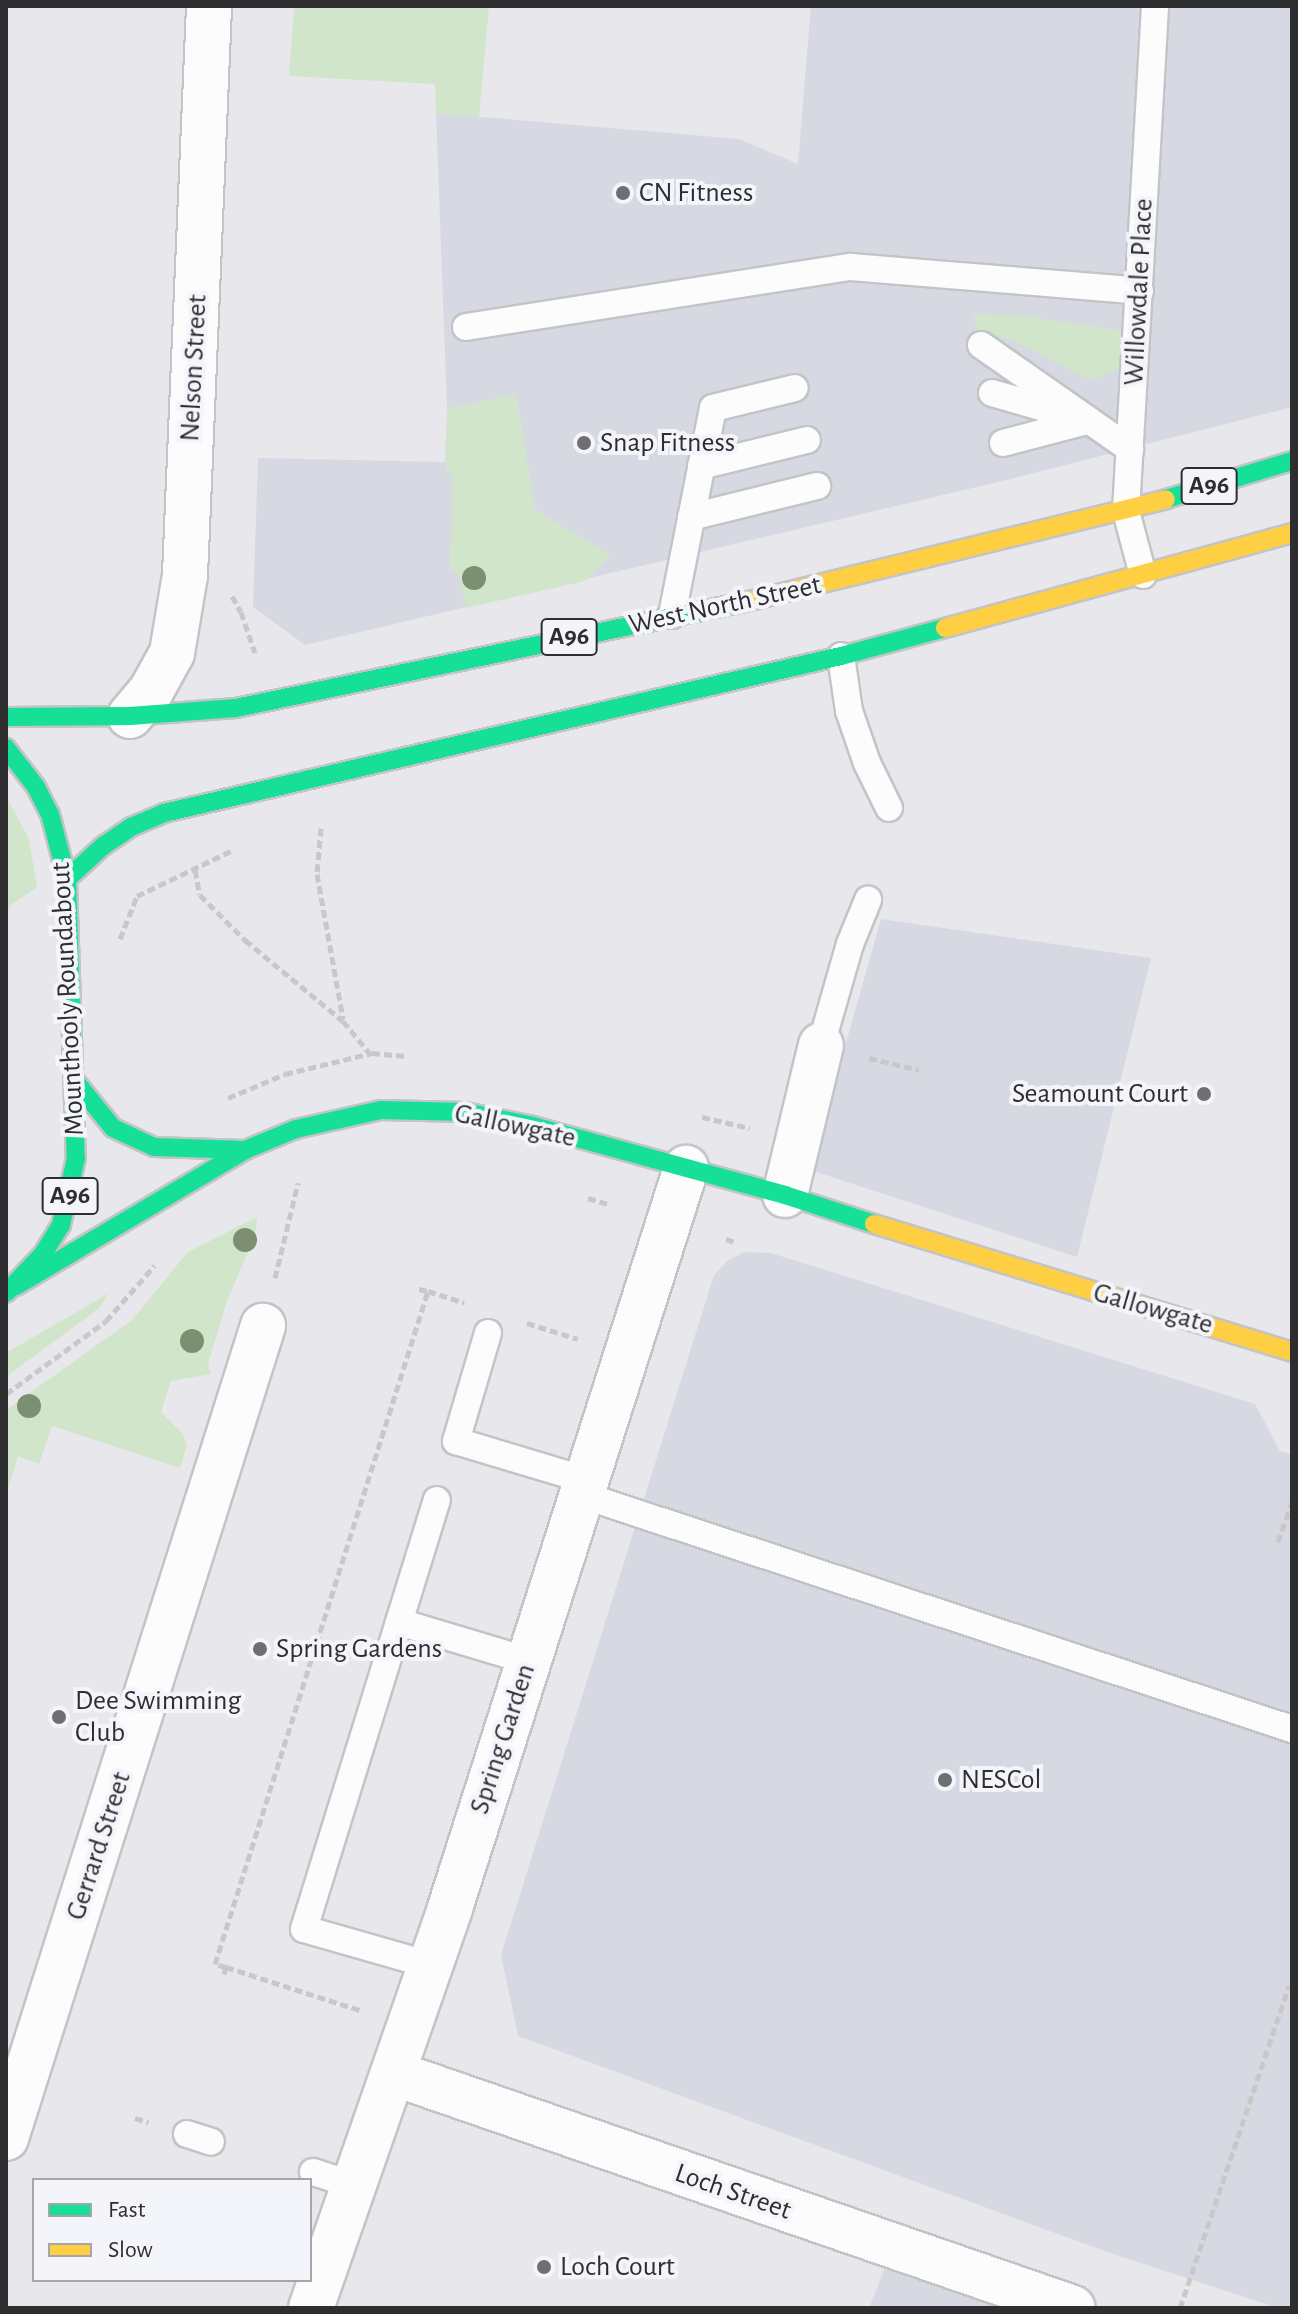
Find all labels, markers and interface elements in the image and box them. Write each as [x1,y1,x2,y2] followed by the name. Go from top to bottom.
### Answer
[639,176,753,210] place label: CN Fitness
[614,184,632,202] marker: CN Fitness
[1117,198,1161,386] street label: Willowdale Place
[173,294,215,442] street label: Nelson Street
[600,426,735,460] place label: Snap Fitness
[575,434,593,452] marker: Snap Fitness
[1179,464,1239,508] road number: A96
[626,568,824,642] street label: West North Street
[539,615,599,659] road number: A96
[44,861,92,1137] street label: Mounthooly Roundabout
[1012,1077,1188,1111] place label: Seamount Court
[1195,1085,1213,1103] marker: Seamount Court
[452,1097,578,1155] street label: Gallowgate
[40,1174,100,1218] road number: A96
[1089,1276,1217,1342] street label: Gallowgate
[276,1632,442,1666] place label: Spring Gardens
[251,1640,269,1658] marker: Spring Gardens
[463,1660,543,1818] street label: Spring Garden
[75,1684,241,1750] place label: Dee Swimming Club
[50,1708,68,1726] marker: Dee Swimming Club
[961,1763,1041,1797] place label: NESCol
[59,1768,139,1924] street label: Gerrard Street
[936,1771,954,1789] marker: NESCol
[670,2156,796,2228] street label: Loch Street
[32,2178,312,2282] legend
[108,2198,145,2222] text: Fast
[108,2238,153,2262] text: Slow
[560,2250,675,2284] place label: Loch Court
[535,2258,553,2276] marker: Loch Court

